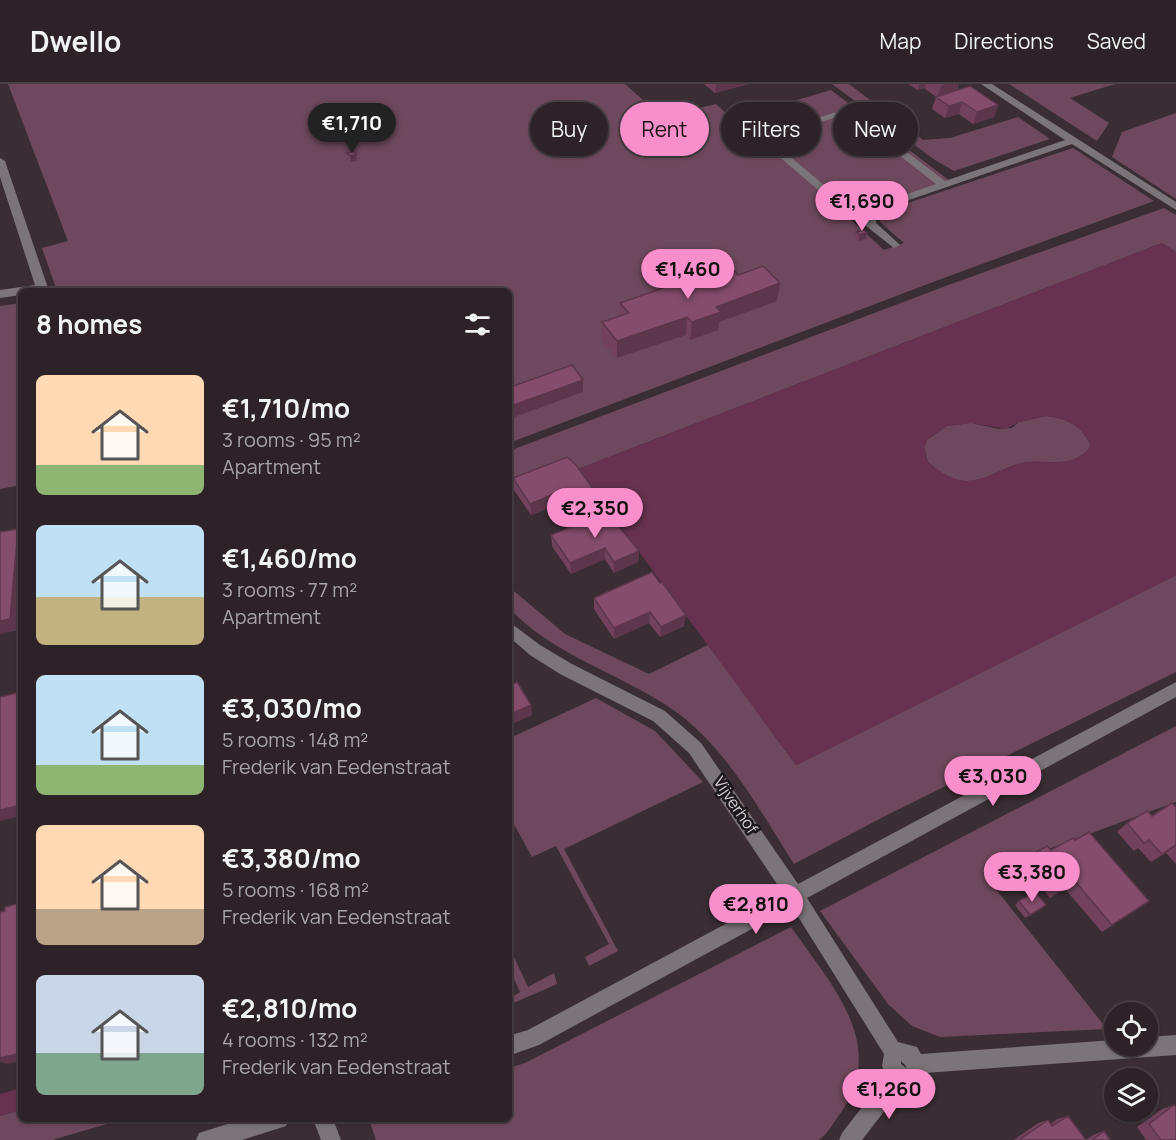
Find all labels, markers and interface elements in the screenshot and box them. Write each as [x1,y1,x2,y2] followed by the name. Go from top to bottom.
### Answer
[30,22,121,60] text: Dwello
[880,27,921,55] text: Map
[954,27,1054,55] text: Directions
[1087,27,1146,55] text: Saved
[530,102,608,156] chip: Buy
[620,102,709,156] chip: Rent
[721,102,821,156] chip: Filters
[833,102,918,156] chip: New
[303,103,401,154] pin: €1,710
[322,109,382,136] text: €1,710
[813,181,911,232] pin: €1,690
[829,187,895,214] text: €1,690
[639,249,737,300] pin: €1,460
[655,255,721,282] text: €1,460
[36,306,142,342] text: 8 homes
[461,308,494,341] icon: filters
[222,390,350,426] text: €1,710/mo
[84,399,156,471] icon: home
[222,426,361,453] text: 3 rooms · 95 m²
[222,453,321,480] text: Apartment
[546,488,644,539] pin: €2,350
[561,494,629,521] text: €2,350
[222,540,357,576] text: €1,460/mo
[84,549,156,621] icon: home
[222,576,357,603] text: 3 rooms · 77 m²
[222,603,321,630] text: Apartment
[222,690,362,726] text: €3,030/mo
[84,699,156,771] icon: home
[222,726,368,753] text: 5 rooms · 148 m²
[222,753,450,780] text: Frederik van Eedenstraat
[944,756,1042,807] pin: €3,030
[958,762,1028,789] text: €3,030
[709,772,763,838] street label: Vijverhof
[222,840,361,876] text: €3,380/mo
[84,849,156,921] icon: home
[983,852,1081,903] pin: €3,380
[998,858,1066,885] text: €3,380
[222,876,369,903] text: 5 rooms · 168 m²
[707,884,805,935] pin: €2,810
[723,890,789,917] text: €2,810
[222,903,450,930] text: Frederik van Eedenstraat
[222,990,357,1026] text: €2,810/mo
[84,999,156,1071] icon: home
[1104,1002,1158,1122] map controls
[1104,1002,1158,1056] button: locate
[222,1026,368,1053] text: 4 rooms · 132 m²
[222,1053,450,1080] text: Frederik van Eedenstraat
[1104,1068,1158,1122] button: layers
[840,1069,938,1120] pin: €1,260
[856,1075,922,1102] text: €1,260

